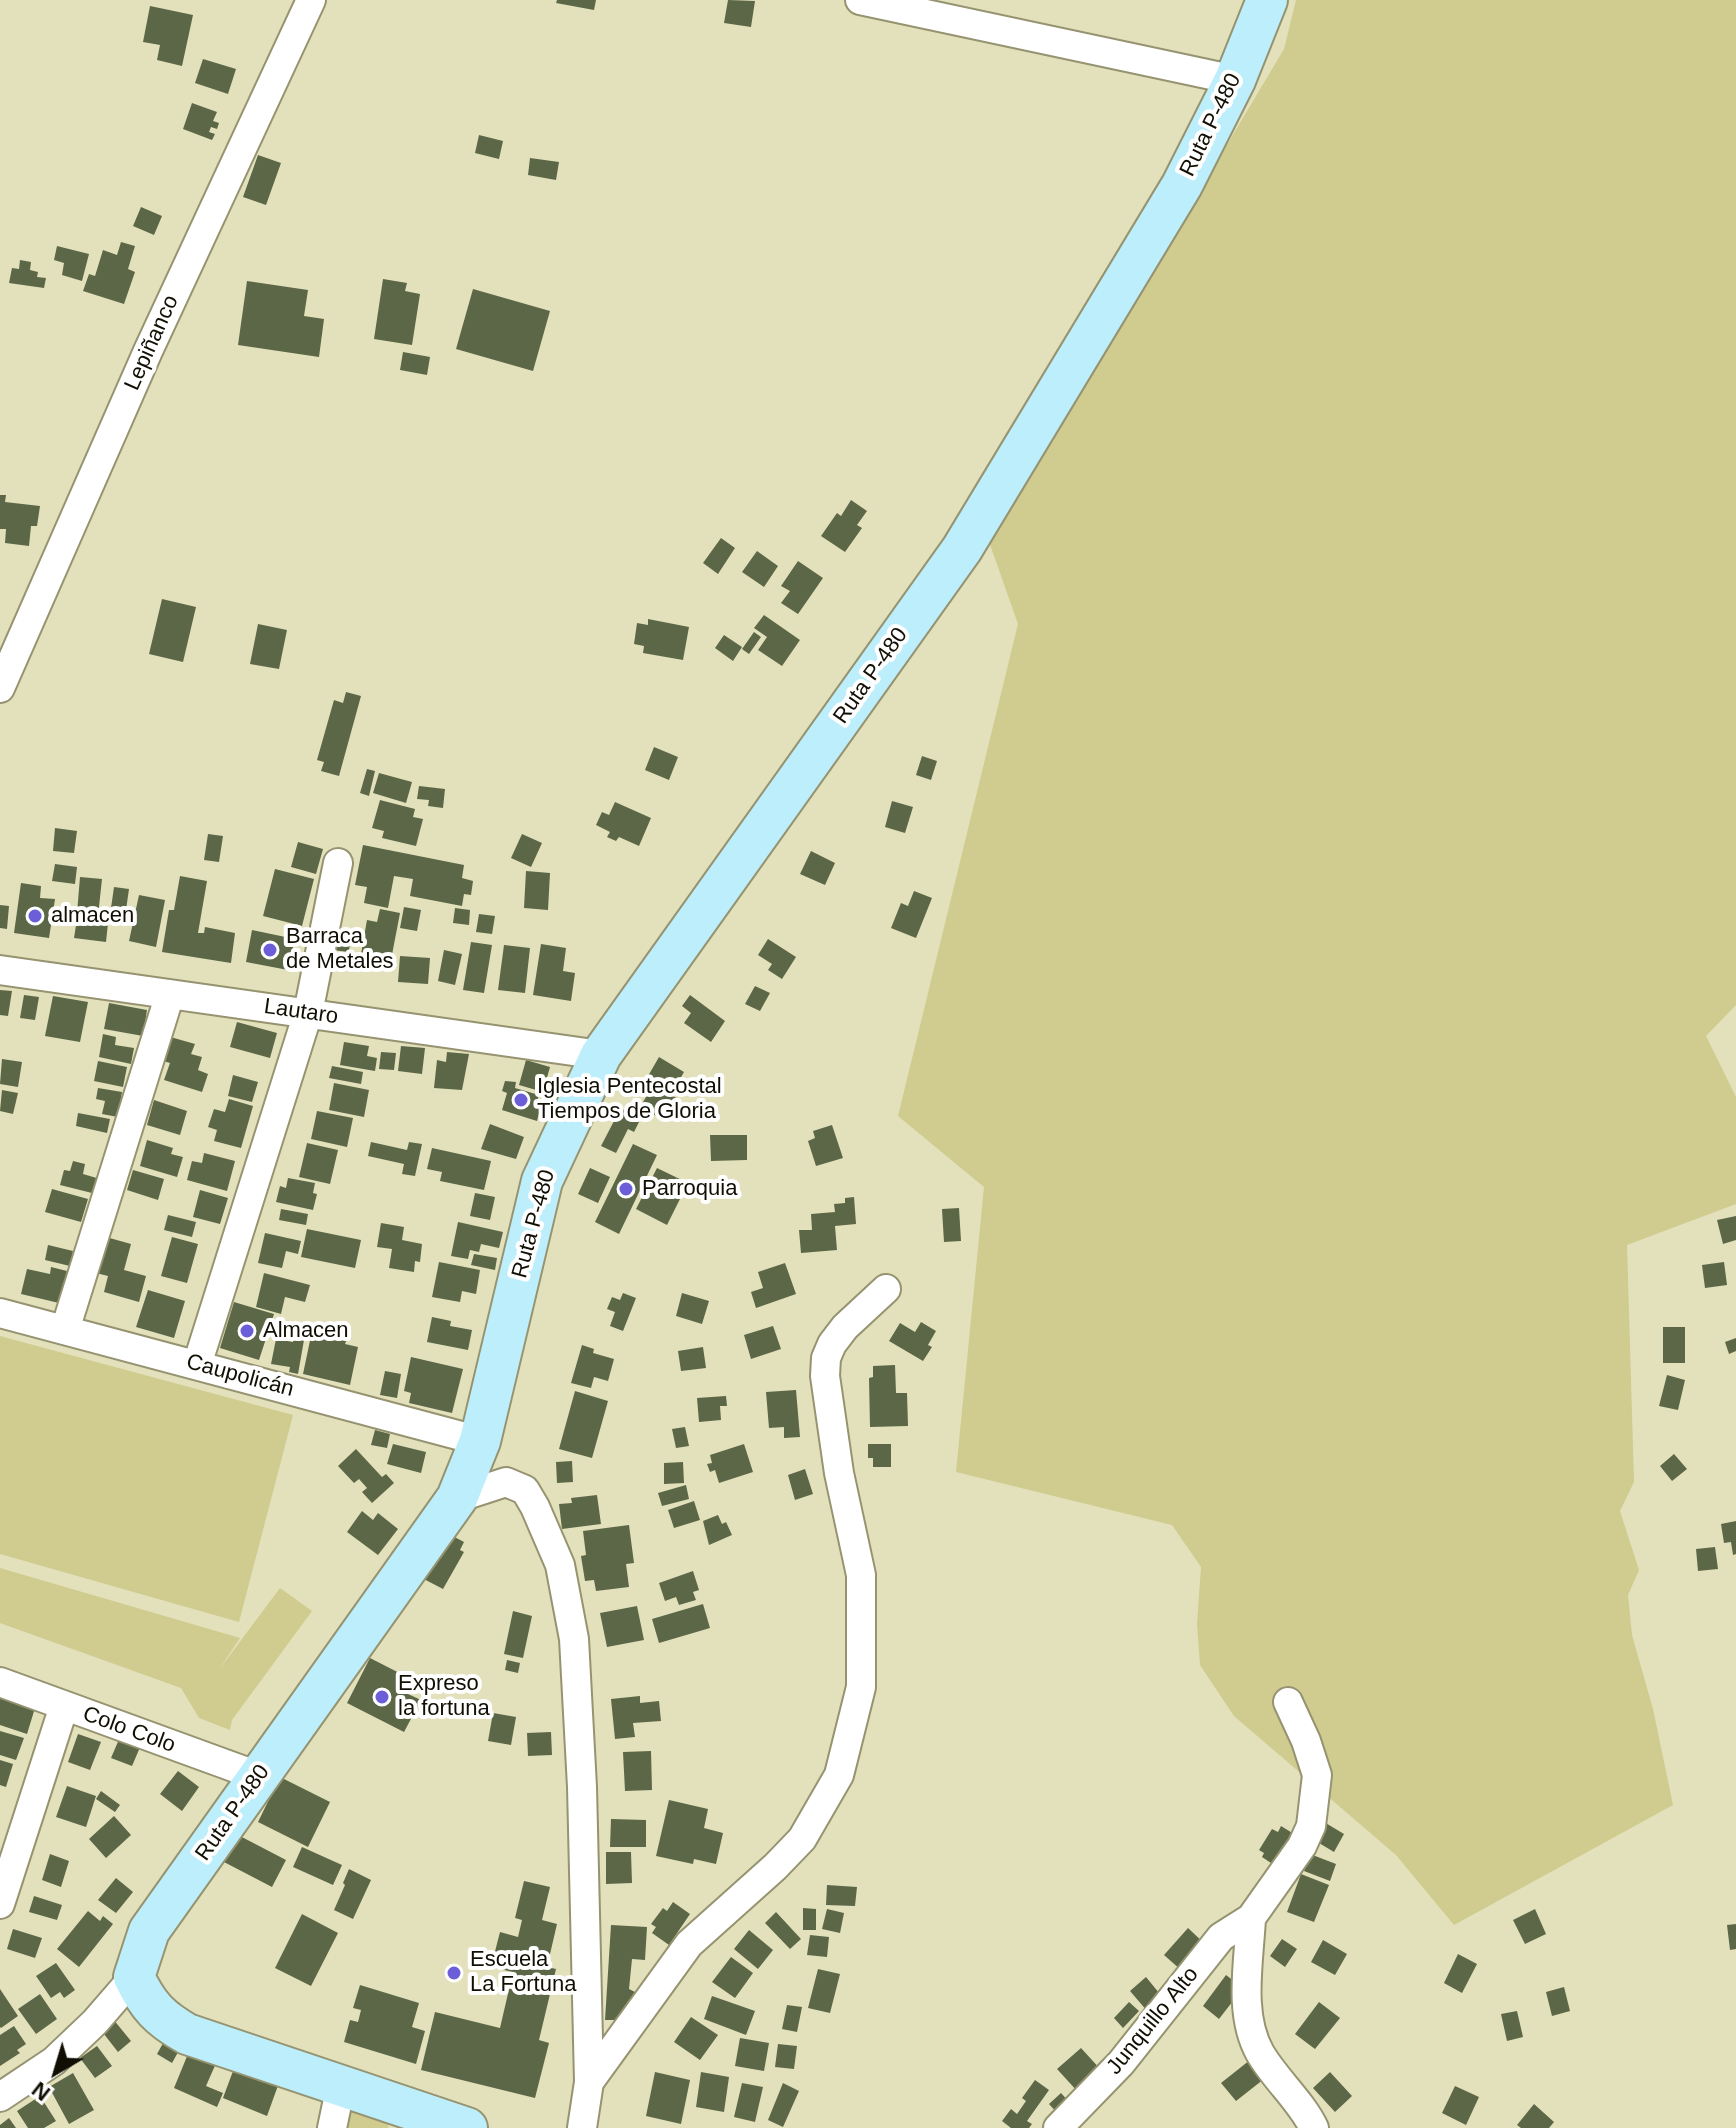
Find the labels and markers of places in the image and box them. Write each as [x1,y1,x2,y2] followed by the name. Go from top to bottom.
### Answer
[51,903,134,929] place label: almacen
[26,907,44,925] marker: almacen
[286,924,394,976] place label: Barraca de Metales
[261,941,279,959] marker: Barraca de Metales
[537,1074,722,1126] place label: Iglesia Pentecostal Tiempos de Gloria
[512,1091,530,1109] marker: Iglesia Pentecostal Tiempos de Gloria
[642,1176,737,1202] place label: Parroquia
[617,1180,635,1198] marker: Parroquia
[263,1318,349,1344] place label: Almacen
[238,1322,256,1340] marker: Almacen
[398,1671,490,1722] place label: Expreso la fortuna
[373,1688,391,1706] marker: Expreso la fortuna
[470,1947,576,1998] place label: Escuela La Fortuna
[445,1964,463,1982] marker: Escuela La Fortuna

